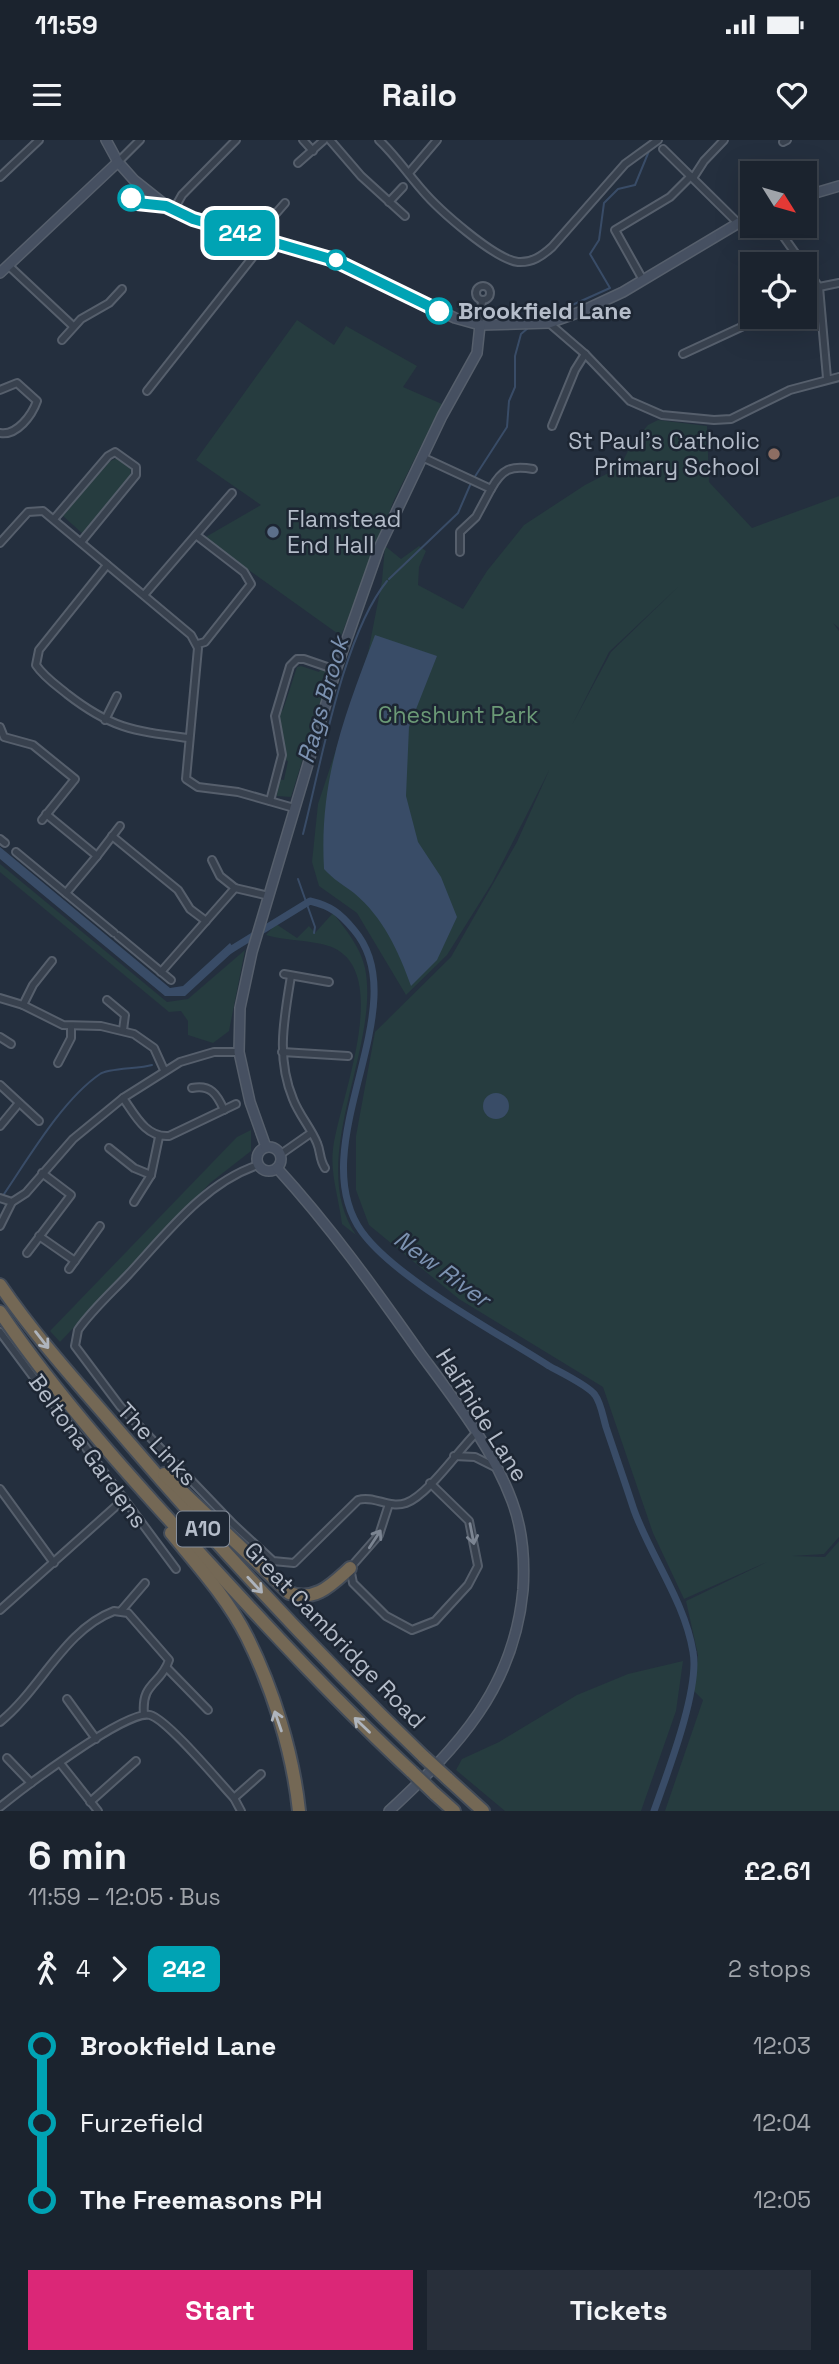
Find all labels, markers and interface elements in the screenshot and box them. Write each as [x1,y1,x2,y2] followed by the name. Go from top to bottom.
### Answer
[35,8,98,42] text: 11:59
[382,75,457,115] text: Railo
[28,76,66,114] icon: menu
[773,76,811,114] icon: heart
[740,161,817,238] north arrow
[740,161,817,329] map controls
[118,185,144,211] unlabelled marker
[200,210,280,256] line badge: 242
[218,217,262,248] text: 242
[326,250,346,270] unlabelled marker
[740,252,817,329] button: locate
[458,296,632,326] place label: Brookfield Lane
[426,298,452,324] marker: Brookfield Lane
[568,426,760,482] place label: St Paul's Catholic Primary School
[766,446,782,462] marker: St Paul's Catholic Primary School
[287,504,401,560] place label: Flamstead End Hall
[265,524,281,540] marker: Flamstead End Hall
[290,630,356,767] water label: Rags Brook
[378,700,538,730] park label: Cheshunt Park
[388,1223,499,1316] water label: New River
[34,1330,49,1348] one-way arrow
[429,1343,535,1487] street label: Halfhide Lane
[22,1368,154,1534] street label: Beltona Gardens
[111,1396,203,1492] street label: The Links
[177,1512,229,1546] road number: A10
[465,1522,479,1545] one-way arrow
[369,1530,383,1550] one-way arrow
[238,1535,432,1735] street label: Great Cambridge Road
[247,1576,263,1594] one-way arrow
[271,1710,283,1732] one-way arrow
[354,1717,371,1734] one-way arrow
[28,1832,127,1880] text: 6 min
[744,1854,811,1888] text: £2.61
[28,1882,221,1912] text: 11:59 – 12:05 · Bus
[28,1950,66,1988] icon: walk
[100,1950,138,1988] icon: forward
[162,1953,206,1984] text: 242
[76,1954,90,1984] text: 4
[728,1954,811,1984] text: 2 stops
[80,2029,276,2063] text: Brookfield Lane
[753,2031,811,2061] text: 12:03
[80,2106,203,2140] text: Furzefield
[753,2108,811,2138] text: 12:04
[80,2183,322,2217] text: The Freemasons PH
[753,2185,811,2215] text: 12:05
[28,2270,413,2350] button: Start
[427,2270,811,2350] button: Tickets

